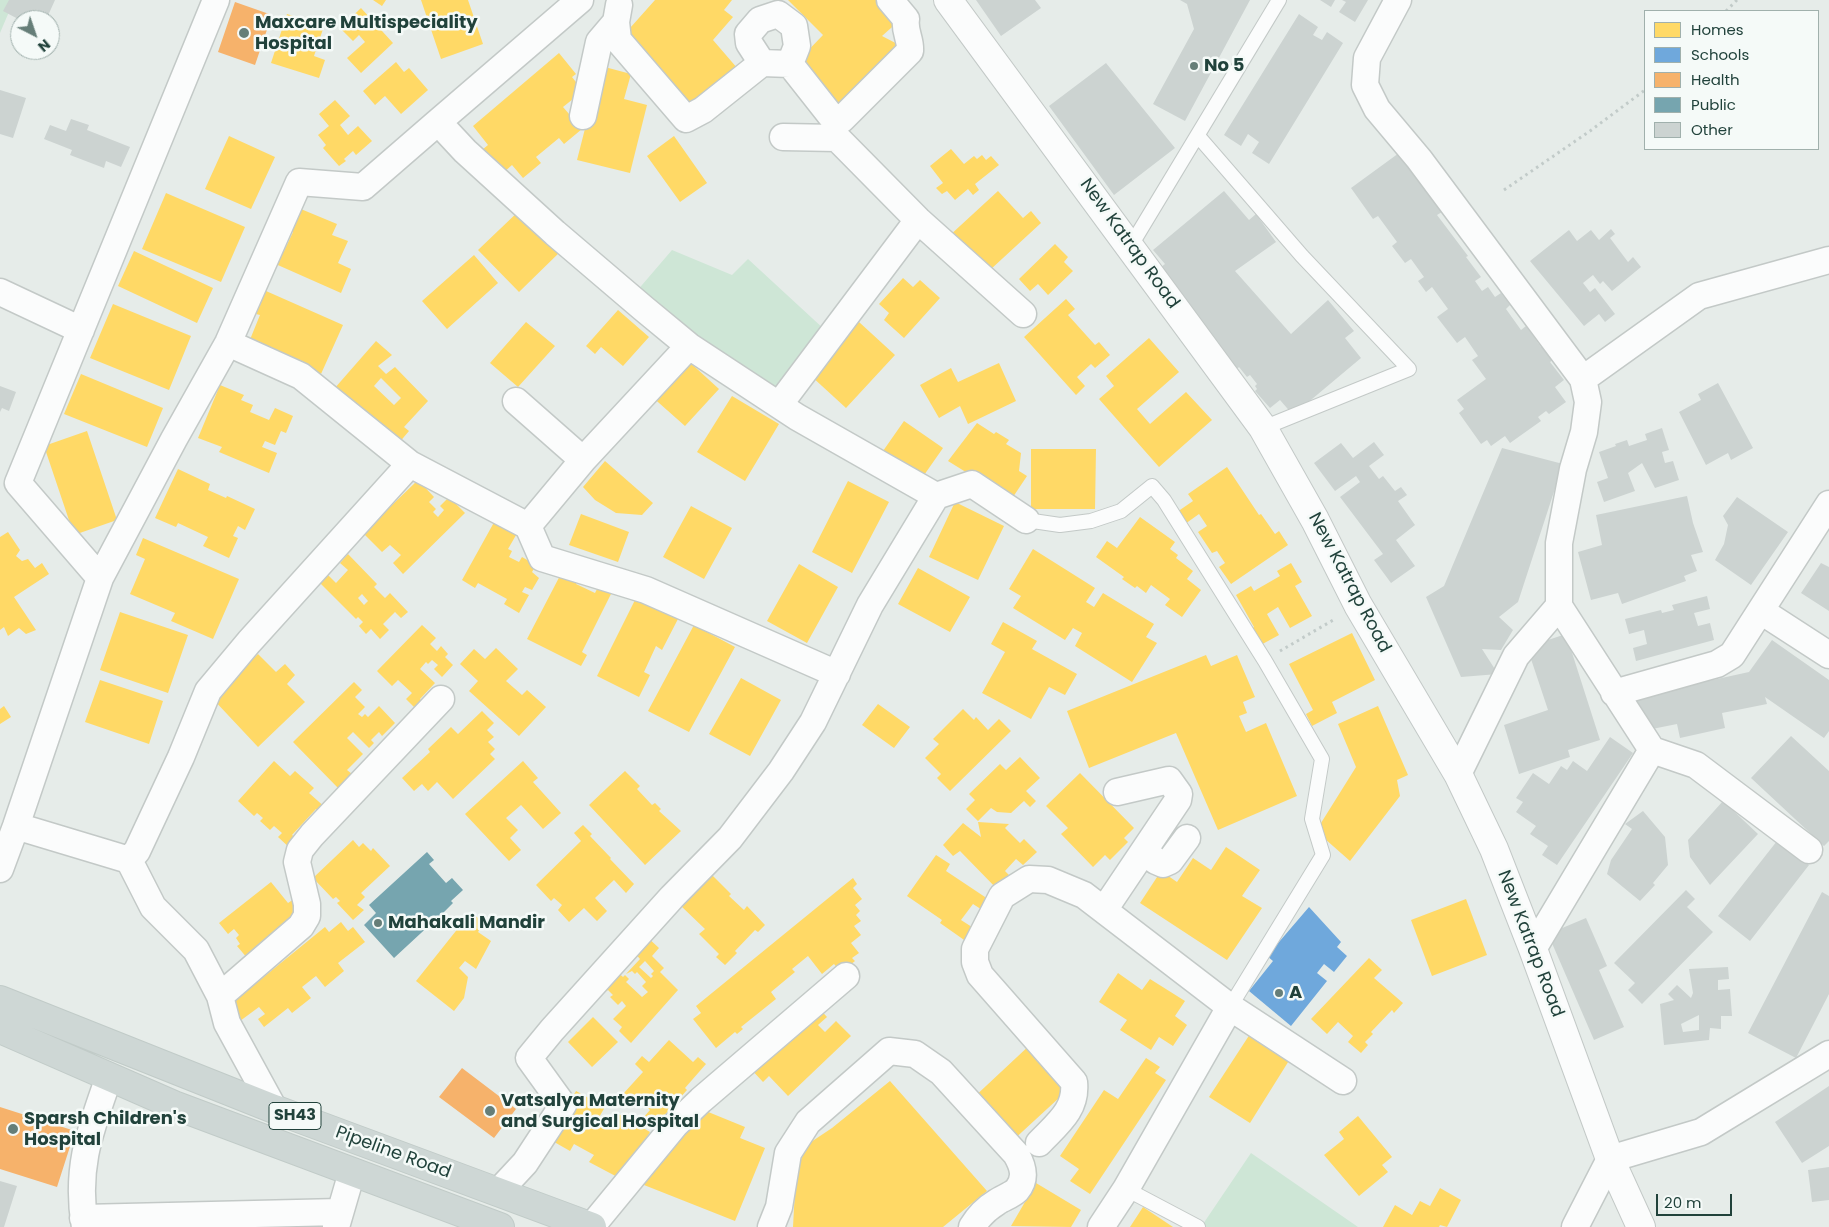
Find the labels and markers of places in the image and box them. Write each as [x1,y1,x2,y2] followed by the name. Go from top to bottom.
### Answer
[255,12,478,54] place label: Maxcare Multispeciality Hospital
[237,26,251,40] marker: Maxcare Multispeciality Hospital
[1204,55,1245,77] place label: No 5
[1188,60,1200,72] marker: No 5
[388,912,545,934] place label: Mahakali Mandir
[372,917,384,929] marker: Mahakali Mandir
[1289,982,1302,1004] place label: A
[1273,987,1285,999] marker: A
[501,1090,699,1132] place label: Vatsalya Maternity and Surgical Hospital
[483,1104,497,1118] marker: Vatsalya Maternity and Surgical Hospital
[24,1108,187,1150] place label: Sparsh Children's Hospital
[6,1122,20,1136] marker: Sparsh Children's Hospital

